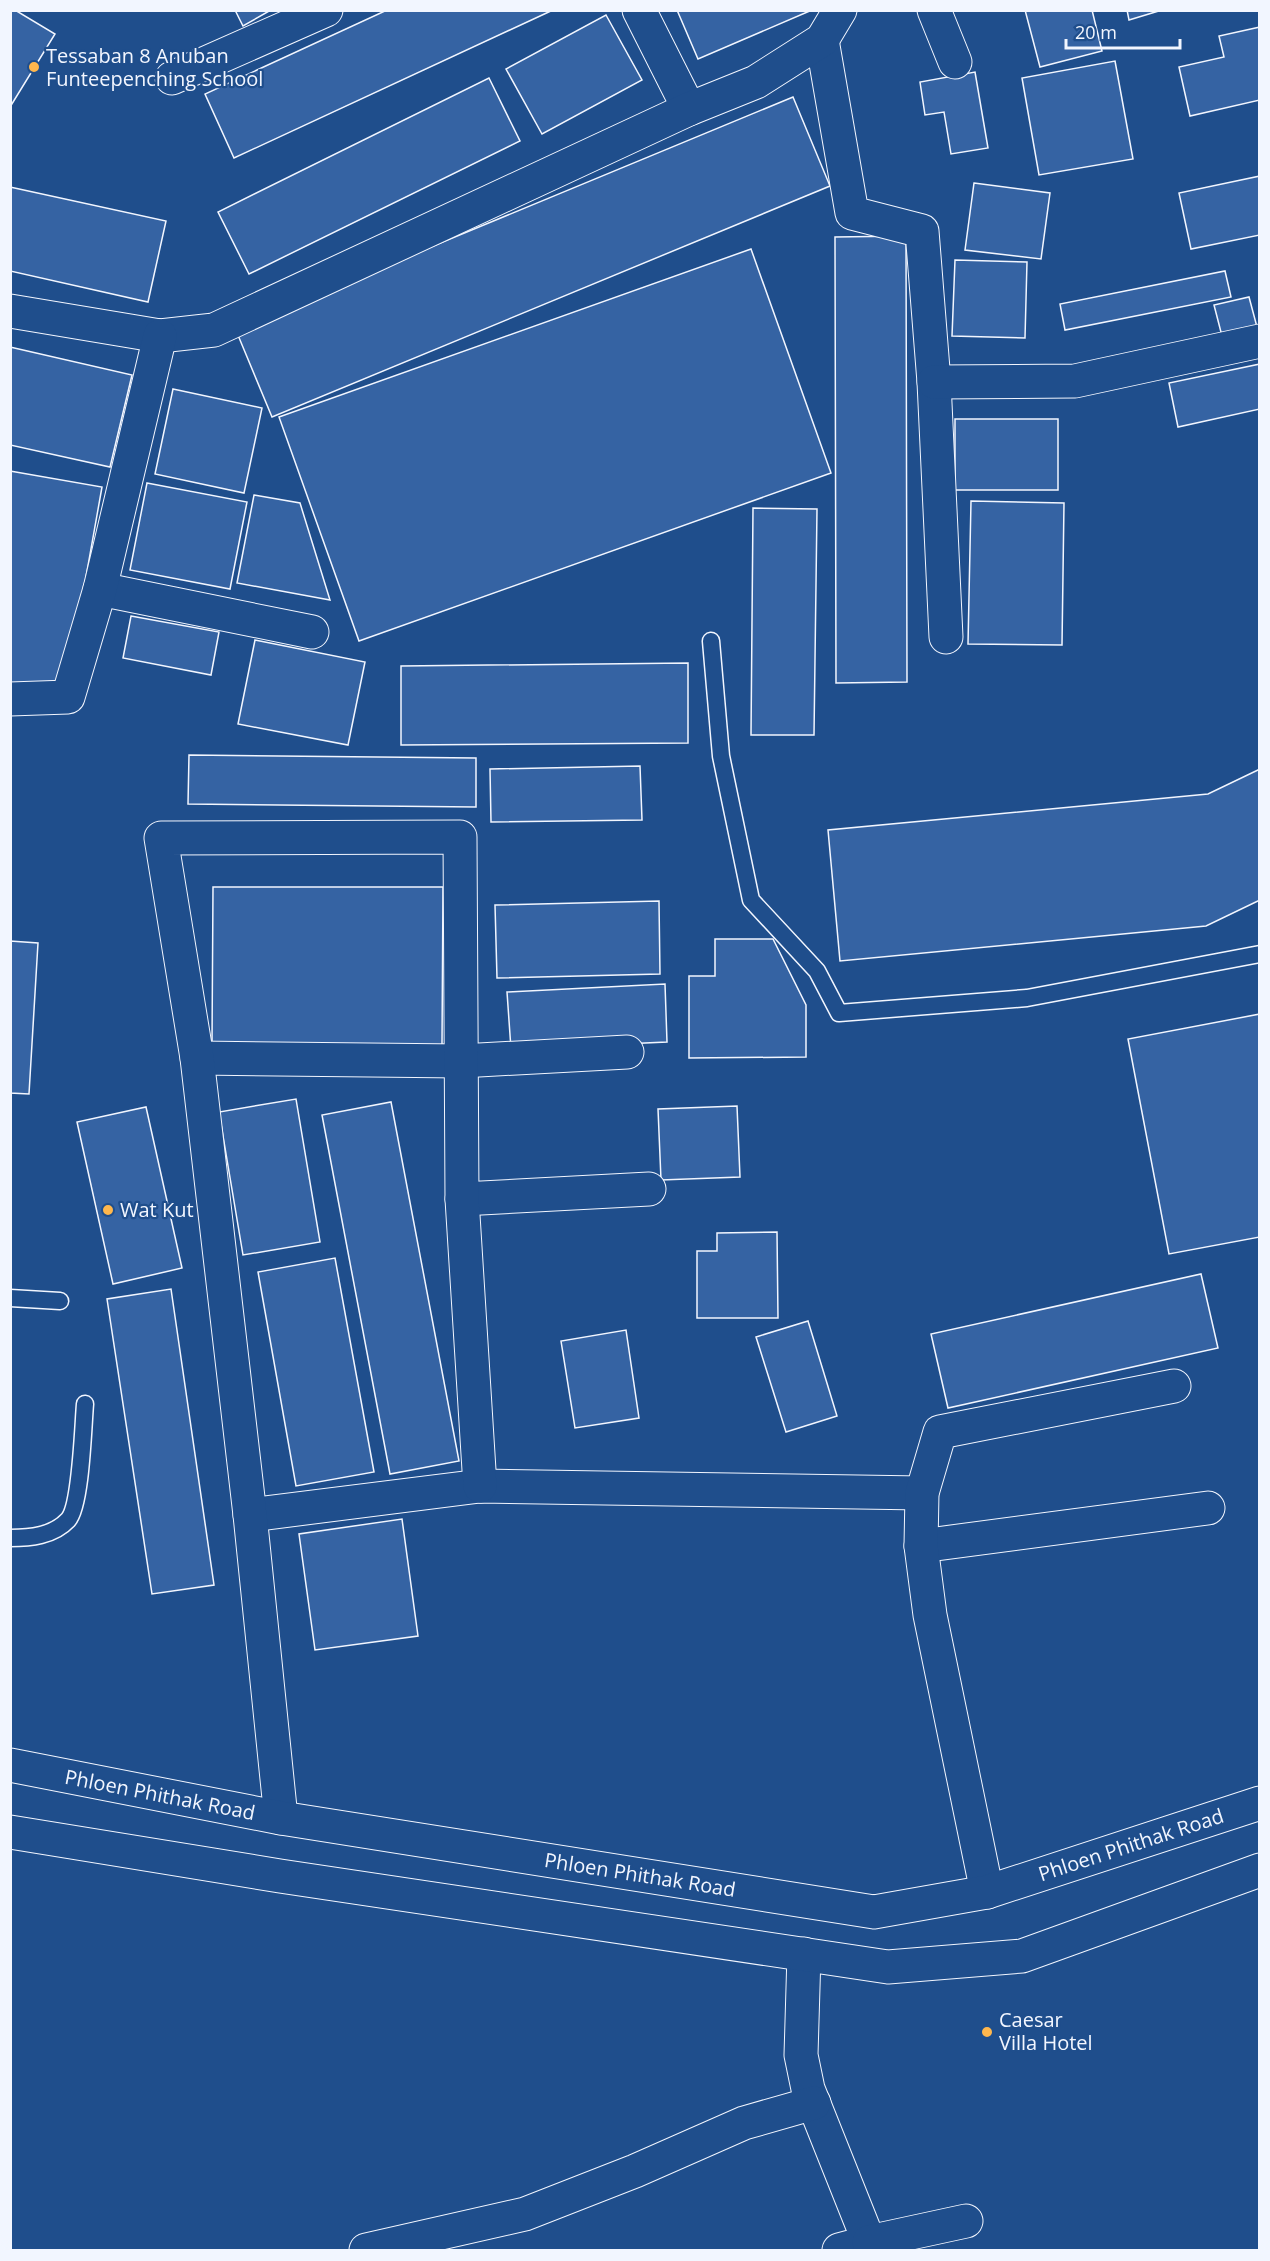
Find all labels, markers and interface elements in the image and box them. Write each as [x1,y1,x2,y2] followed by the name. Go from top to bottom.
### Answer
[1066,12,1180,50] scale bar
[1075,20,1117,44] text: 20 m
[46,42,263,92] place label: Tessaban 8 Anuban Funteepenching School
[27,60,41,74] marker: Tessaban 8 Anuban Funteepenching School
[120,1196,194,1223] place label: Wat Kut
[101,1203,115,1217] marker: Wat Kut
[63,1763,258,1826] street label: Phloen Phithak Road
[1035,1802,1227,1887] street label: Phloen Phithak Road
[542,1846,738,1903] street label: Phloen Phithak Road
[999,2006,1093,2056] place label: Caesar Villa Hotel
[980,2025,994,2039] marker: Caesar Villa Hotel

